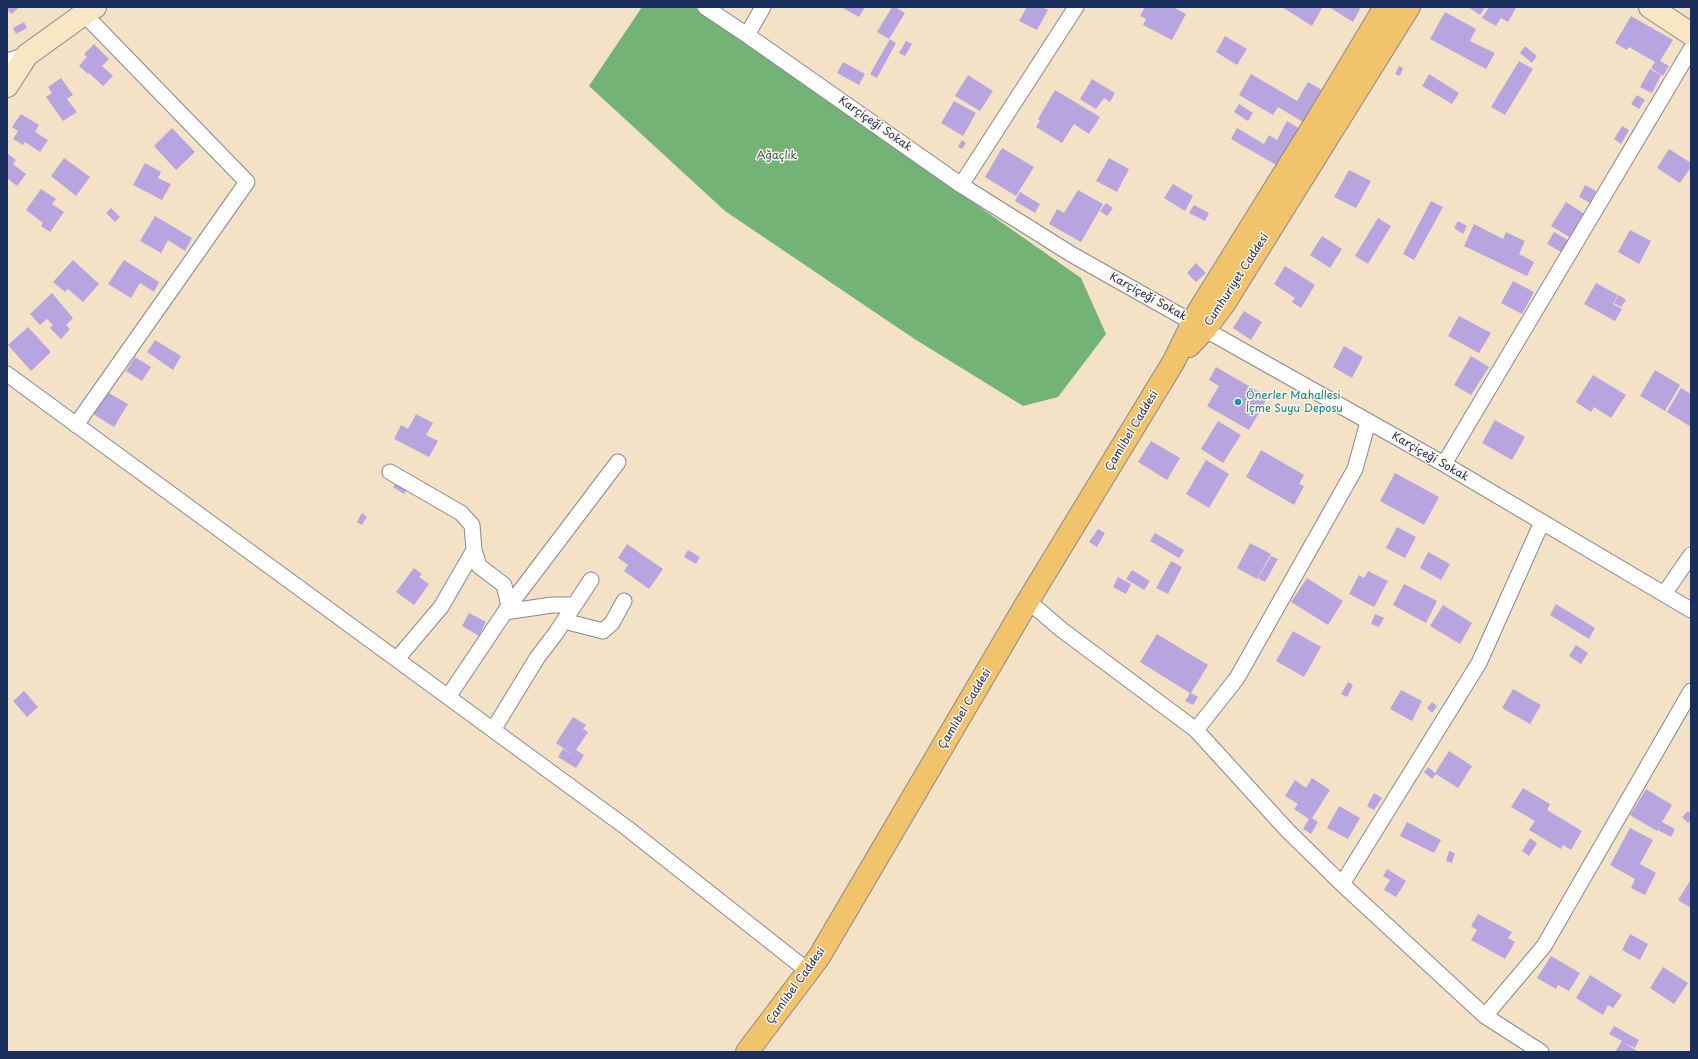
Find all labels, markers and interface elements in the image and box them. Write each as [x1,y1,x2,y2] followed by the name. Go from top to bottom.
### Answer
[836,94,914,154] street label: Karçiçeği Sokak
[757,149,797,163] park label: Ağaçlık
[1202,231,1272,329] street label: Cumhuriyet Caddesi
[1107,270,1189,324] street label: Karçiçeği Sokak
[1103,388,1161,474] street label: Çamlıbel Caddesi
[1246,389,1343,415] place label: Önerler Mahallesi İçme Suyu Deposu
[1233,397,1243,407] marker: Önerler Mahallesi İçme Suyu Deposu
[1389,430,1471,484] street label: Karçiçeği Sokak
[936,666,994,752] street label: Çamlıbel Caddesi
[764,945,828,1027] street label: Çamlıbel Caddesi

